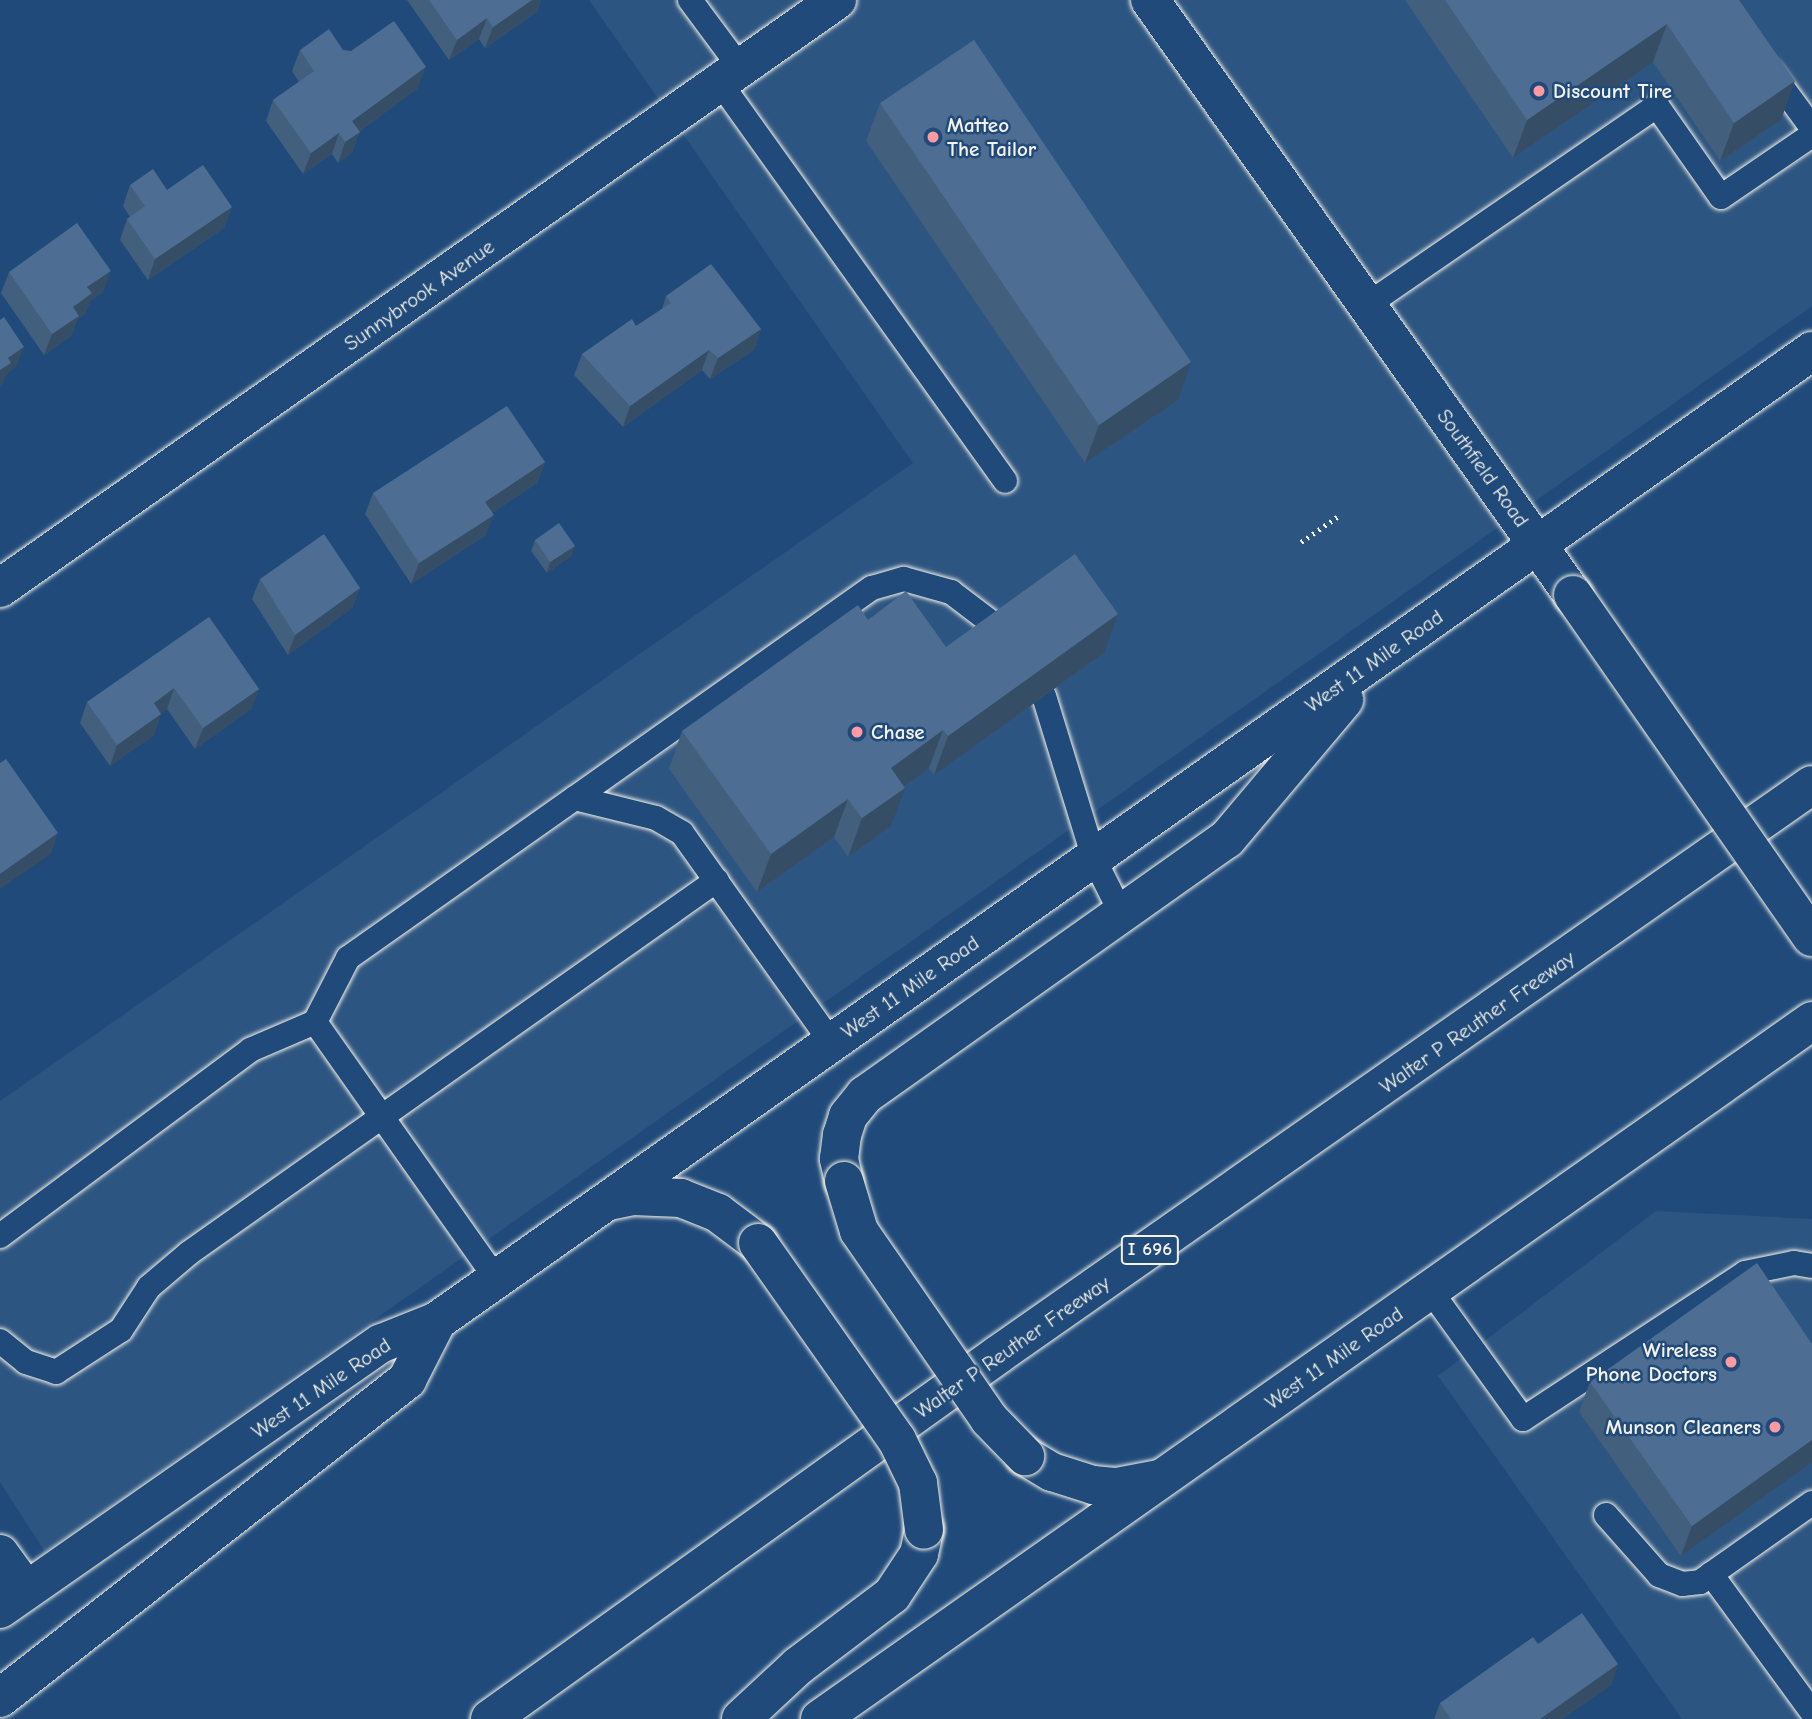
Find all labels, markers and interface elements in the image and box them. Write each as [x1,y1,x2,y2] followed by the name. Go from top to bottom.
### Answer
[1553,78,1672,104] place label: Discount Tire
[1531,83,1547,99] marker: Discount Tire
[947,112,1036,162] place label: Matteo The Tailor
[925,129,941,145] marker: Matteo The Tailor
[339,234,499,356] street label: Sunnybrook Avenue
[1432,404,1534,532] street label: Southfield Road
[1300,604,1448,718] street label: West 11 Mile Road
[871,719,925,745] place label: Chase
[849,724,865,740] marker: Chase
[836,930,984,1044] street label: West 11 Mile Road
[1375,945,1579,1099] street label: Walter P Reuther Freeway
[1120,1234,1180,1266] road number: I 696
[910,1270,1114,1424] street label: Walter P Reuther Freeway
[1260,1301,1408,1415] street label: West 11 Mile Road
[247,1332,395,1444] street label: West 11 Mile Road
[1586,1337,1717,1387] place label: Wireless Phone Doctors
[1723,1354,1739,1370] marker: Wireless Phone Doctors
[1605,1414,1761,1440] place label: Munson Cleaners
[1767,1419,1783,1435] marker: Munson Cleaners

